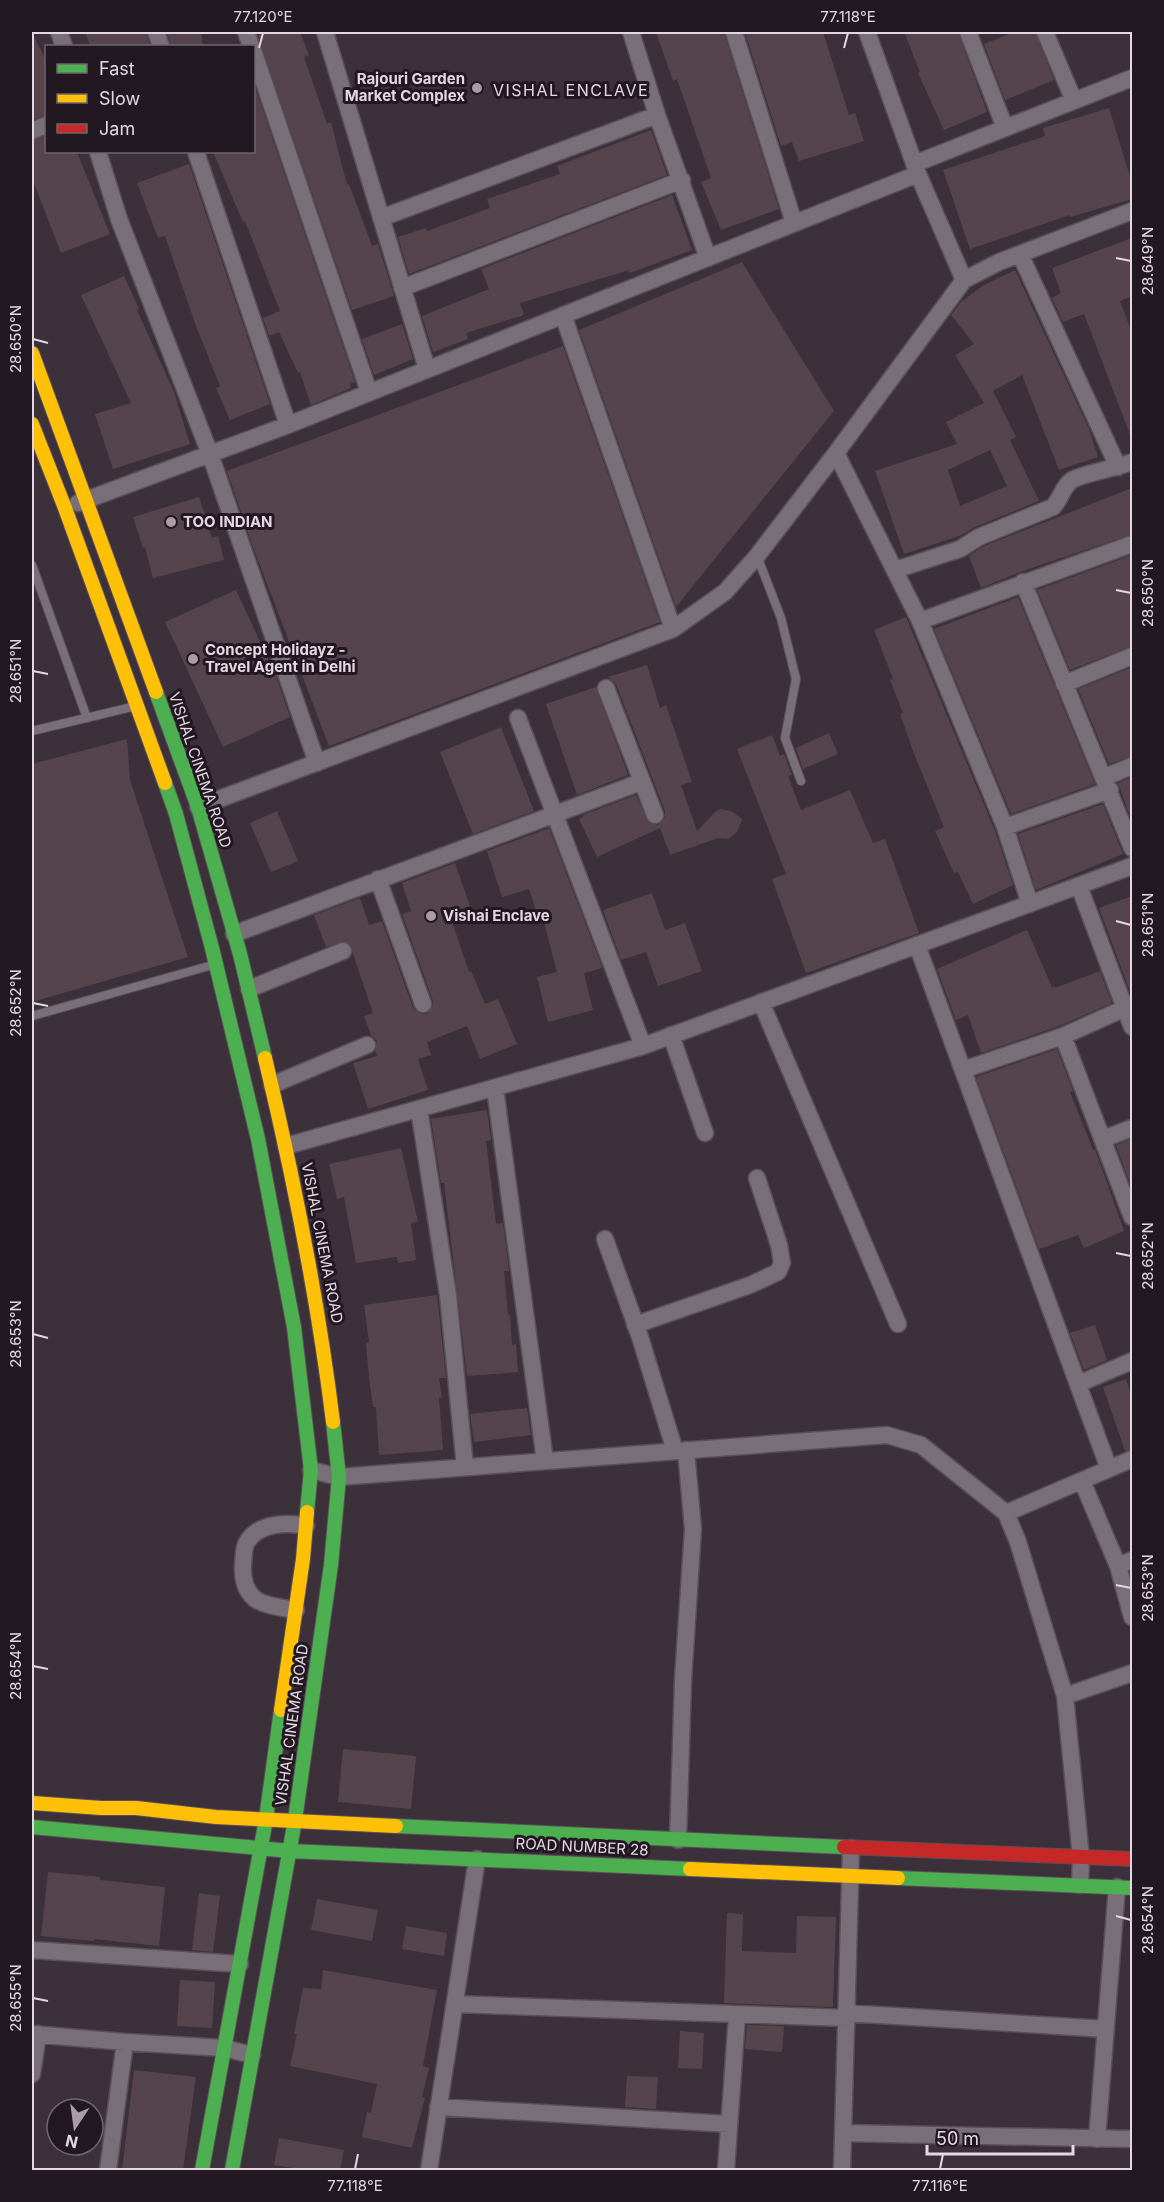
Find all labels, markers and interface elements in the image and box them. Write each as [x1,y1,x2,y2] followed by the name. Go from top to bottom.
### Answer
[234,7,292,26] text: 77.120°E
[820,7,876,26] text: 77.118°E
[45,45,255,153] legend
[99,58,135,79] text: Fast
[345,69,465,105] place label: Rajouri Garden Market Complex
[493,80,649,100] district label: VISHAL ENCLAVE
[470,81,484,95] marker: Rajouri Garden Market Complex
[99,88,140,109] text: Slow
[99,118,135,139] text: Jam
[1138,227,1157,295] text: 28.649°N
[6,305,25,373] text: 28.650°N
[183,512,273,531] place label: TOO INDIAN
[164,515,178,529] marker: TOO INDIAN
[1138,559,1157,627] text: 28.650°N
[6,639,25,703] text: 28.651°N
[205,640,356,676] place label: Concept Holidayz - Travel Agent in Delhi
[186,652,200,666] marker: Concept Holidayz - Travel Agent in Delhi
[165,689,236,850] street label: VISHAL CINEMA ROAD
[1138,893,1157,957] text: 28.651°N
[443,906,550,925] place label: Vishai Enclave
[424,909,438,923] marker: Vishai Enclave
[6,969,25,1037] text: 28.652°N
[298,1161,347,1325] street label: VISHAL CINEMA ROAD
[1138,1222,1157,1290] text: 28.652°N
[6,1300,25,1368] text: 28.653°N
[1138,1554,1157,1622] text: 28.653°N
[6,1632,25,1700] text: 28.654°N
[271,1643,312,1807] street label: VISHAL CINEMA ROAD
[515,1834,649,1859] street label: ROAD NUMBER 28
[1138,1886,1157,1954] text: 28.654°N
[6,1964,25,2032] text: 28.655°N
[45,2097,105,2157] north arrow
[927,2118,1072,2156] scale bar
[936,2128,979,2149] text: 50 m
[63,2130,80,2153] text: N
[327,2176,383,2195] text: 77.118°E
[912,2176,968,2195] text: 77.116°E

